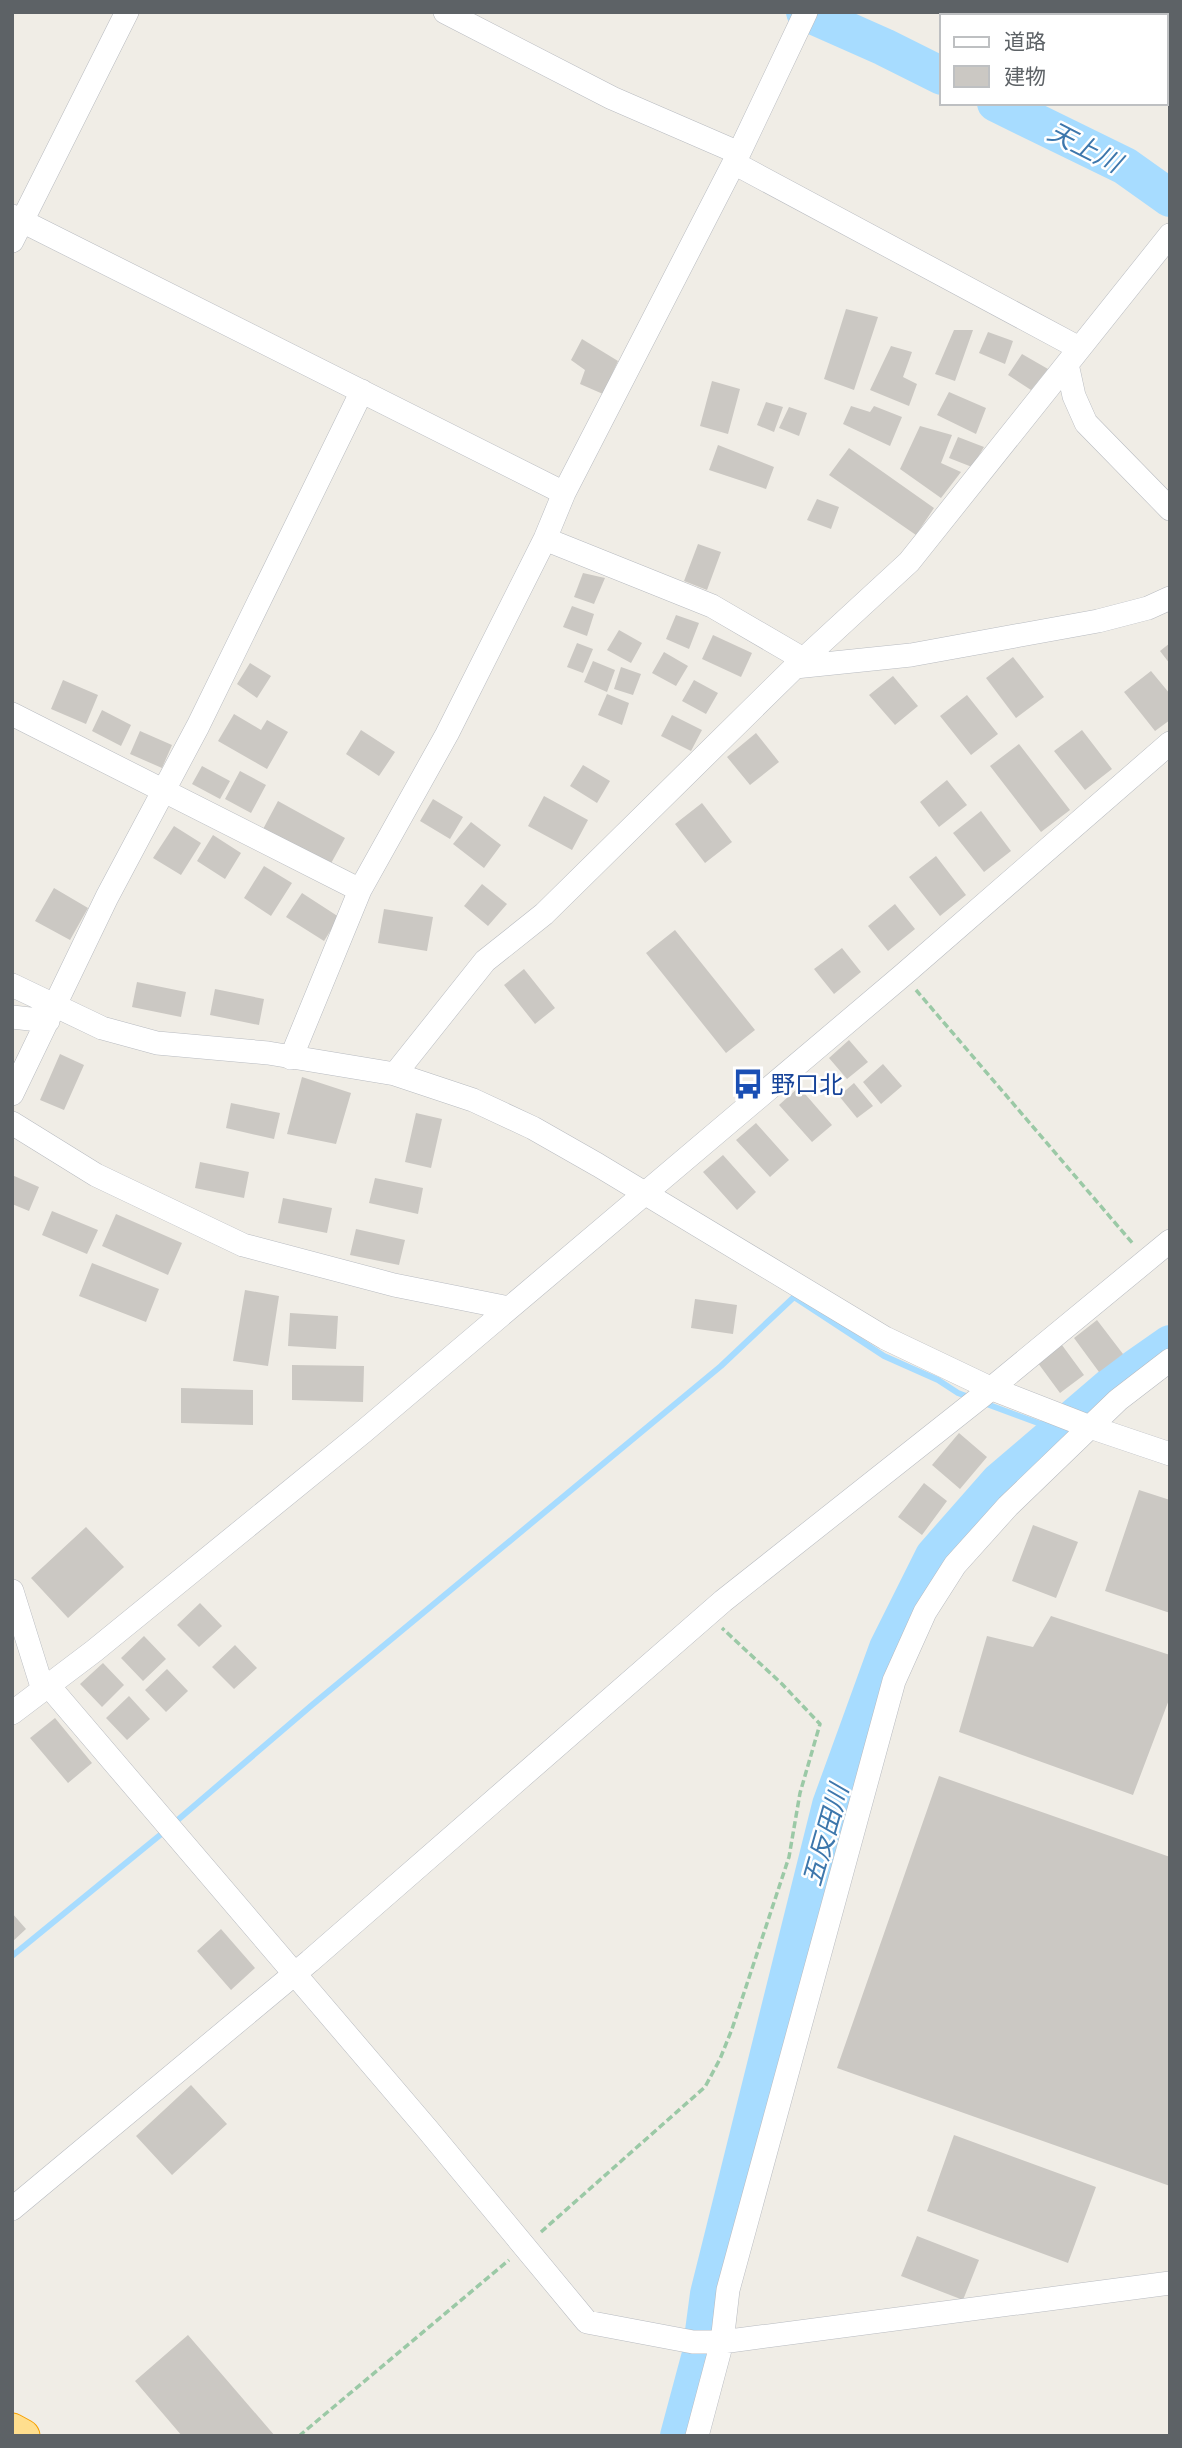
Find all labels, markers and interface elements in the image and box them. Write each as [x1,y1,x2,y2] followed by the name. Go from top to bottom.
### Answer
[940,14,1168,105] legend
[1004,29,1046,53] text: 道路
[1004,64,1046,88] text: 建物
[1044,116,1129,179] water label: 天上川
[731,1067,765,1101] bus stop icon: 野口北
[771,1071,843,1098] place label: 野口北
[797,1778,854,1889] water label: 五反田川

